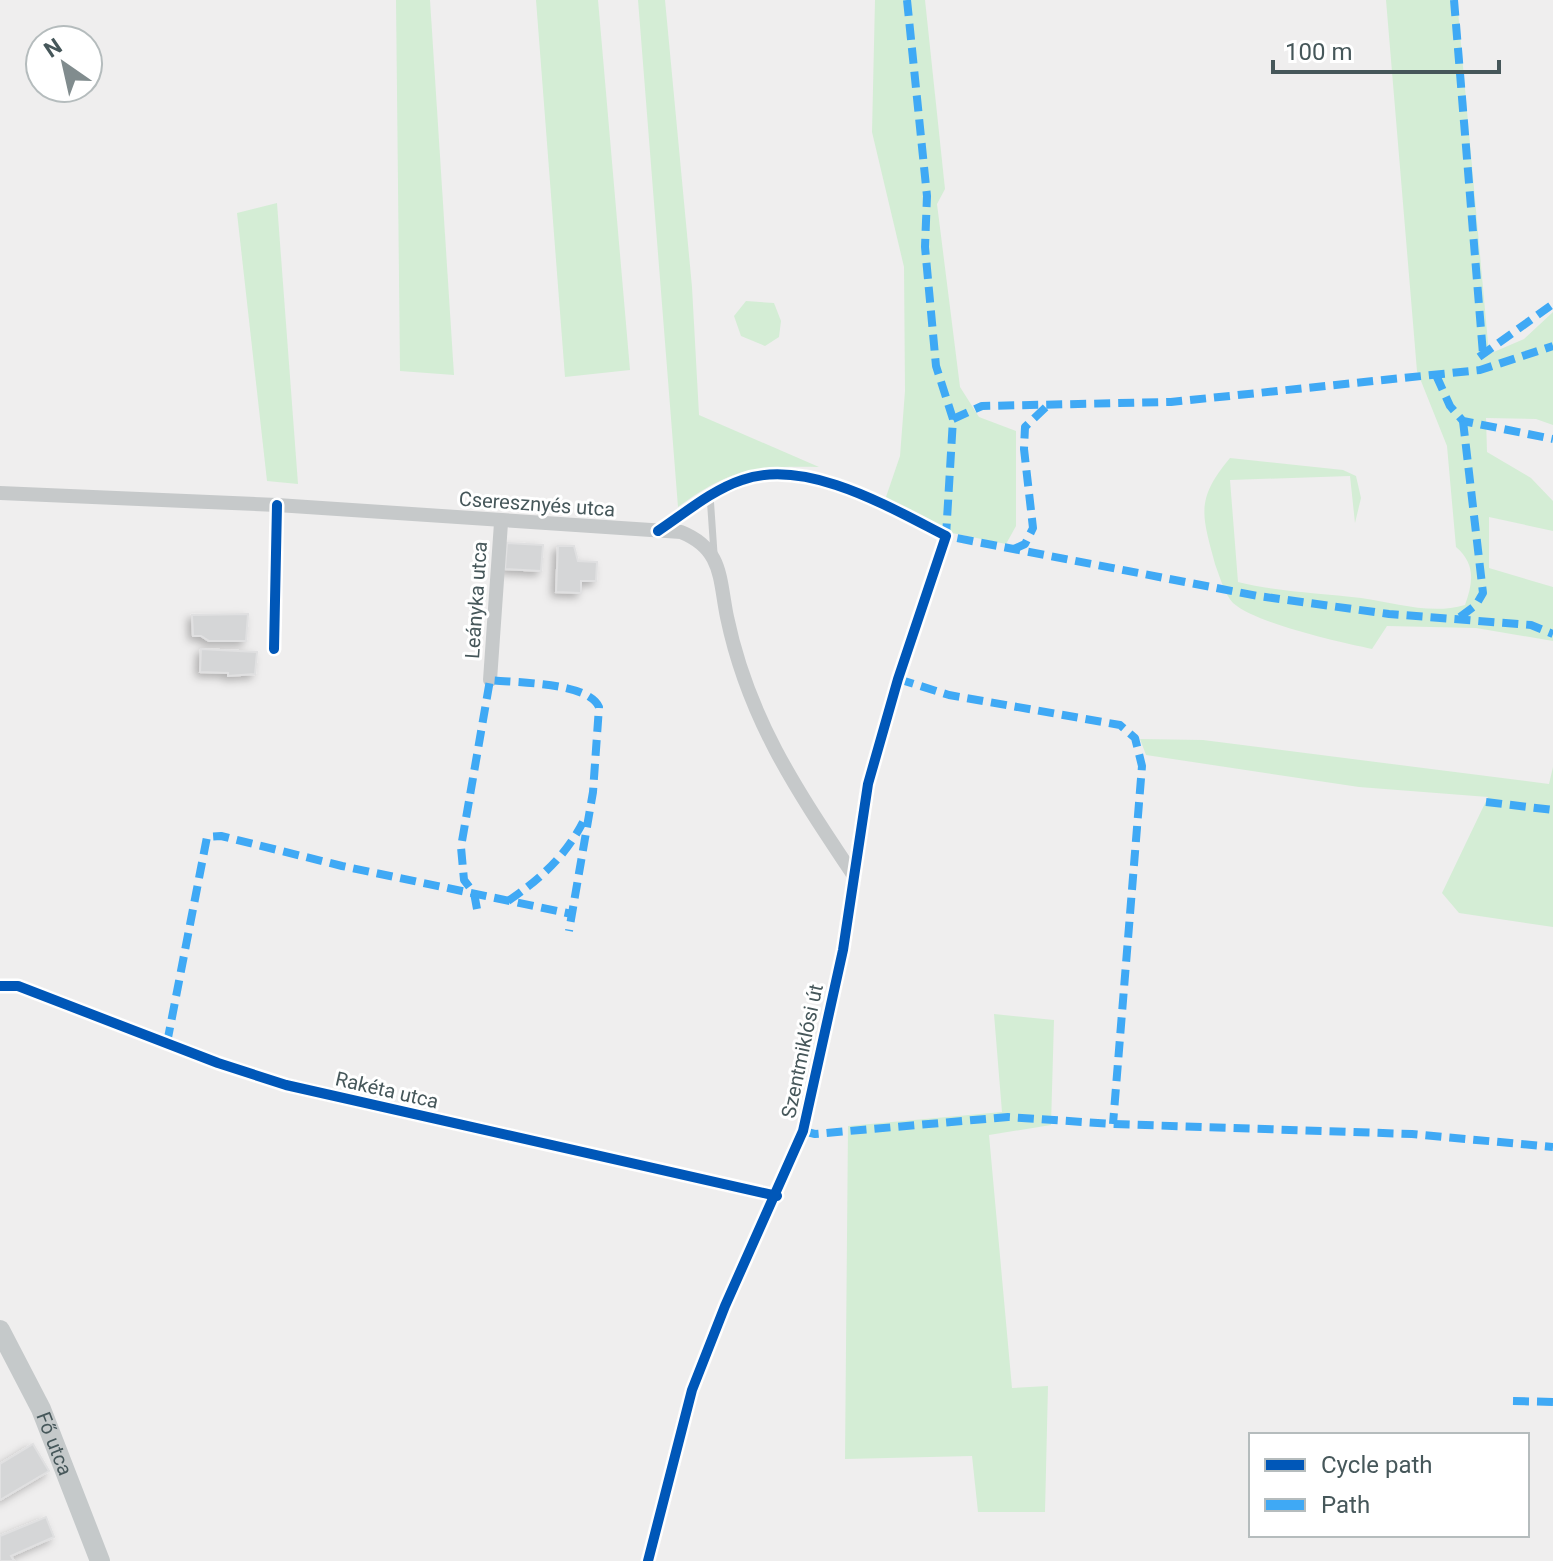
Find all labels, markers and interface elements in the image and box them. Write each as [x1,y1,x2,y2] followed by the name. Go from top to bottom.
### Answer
[24,24,104,104] north arrow
[1273,24,1499,74] scale bar
[40,33,67,63] text: N
[1285,38,1352,66] text: 100 m
[458,487,616,521] street label: Cseresznyés utca
[460,540,492,660] street label: Leányka utca
[776,982,828,1120] street label: Szentmiklósi út
[333,1066,441,1114] street label: Rakéta utca
[31,1408,78,1479] street label: Fő utca
[1249,1433,1529,1537] legend
[1321,1451,1433,1479] text: Cycle path
[1321,1491,1370,1519] text: Path

